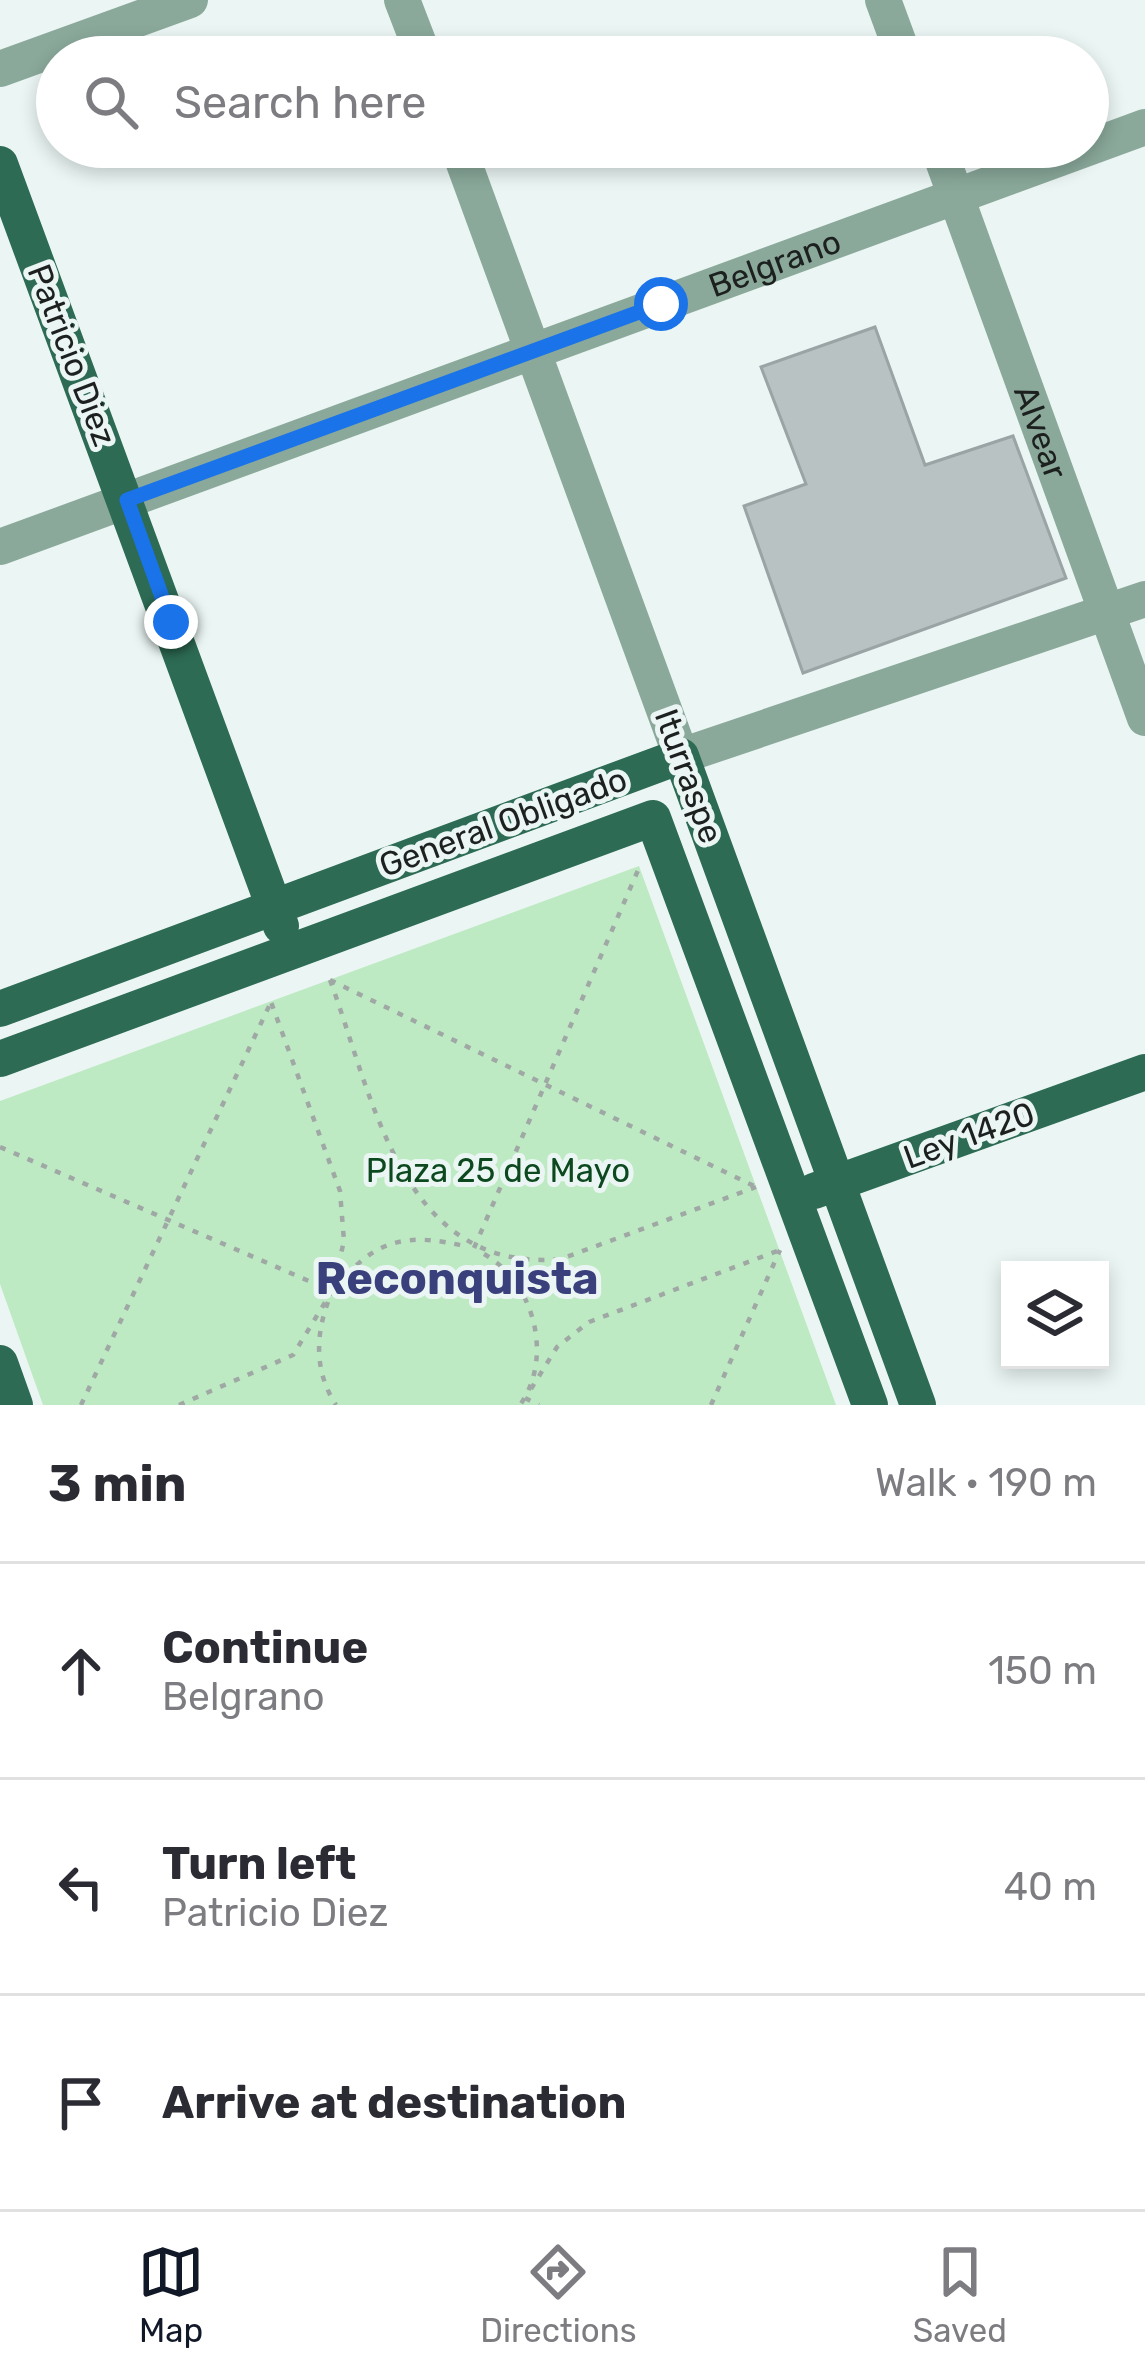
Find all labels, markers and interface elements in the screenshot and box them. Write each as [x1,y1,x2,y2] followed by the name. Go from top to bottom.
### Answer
[36,36,1109,168] search box
[78,69,144,135] icon: search
[174,76,426,129] text: Search here
[703,221,846,305] street label: Belgrano
[19,259,125,451] street label: Patricio Diez
[634,277,688,331] route start
[1006,380,1076,485] street label: Alvear
[144,595,198,649] route end
[647,704,731,848] street label: Iturraspe
[374,759,632,885] street label: General Obligado
[898,1093,1040,1177] street label: Ley 1420
[366,1151,630,1190] park label: Plaza 25 de Mayo
[316,1252,598,1305] district label: Reconquista
[1001,1261,1109,1369] map controls
[1001,1261,1109,1369] button: layers
[48,1453,187,1514] text: 3 min
[875,1460,1097,1506] text: Walk · 190 m
[162,1621,368,1674] text: Continue
[48,1638,114,1704] icon: ahead
[988,1648,1097,1694] text: 150 m
[162,1674,325,1720] text: Belgrano
[162,1837,356,1890] text: Turn left
[48,1854,114,1920] icon: left
[1004,1864,1097,1910] text: 40 m
[162,1890,388,1936] text: Patricio Diez
[48,2070,114,2136] icon: arrive
[162,2076,627,2129] text: Arrive at destination
[138,2239,204,2350] tab: Map
[480,2239,637,2350] tab: Directions
[913,2239,1007,2350] tab: Saved

